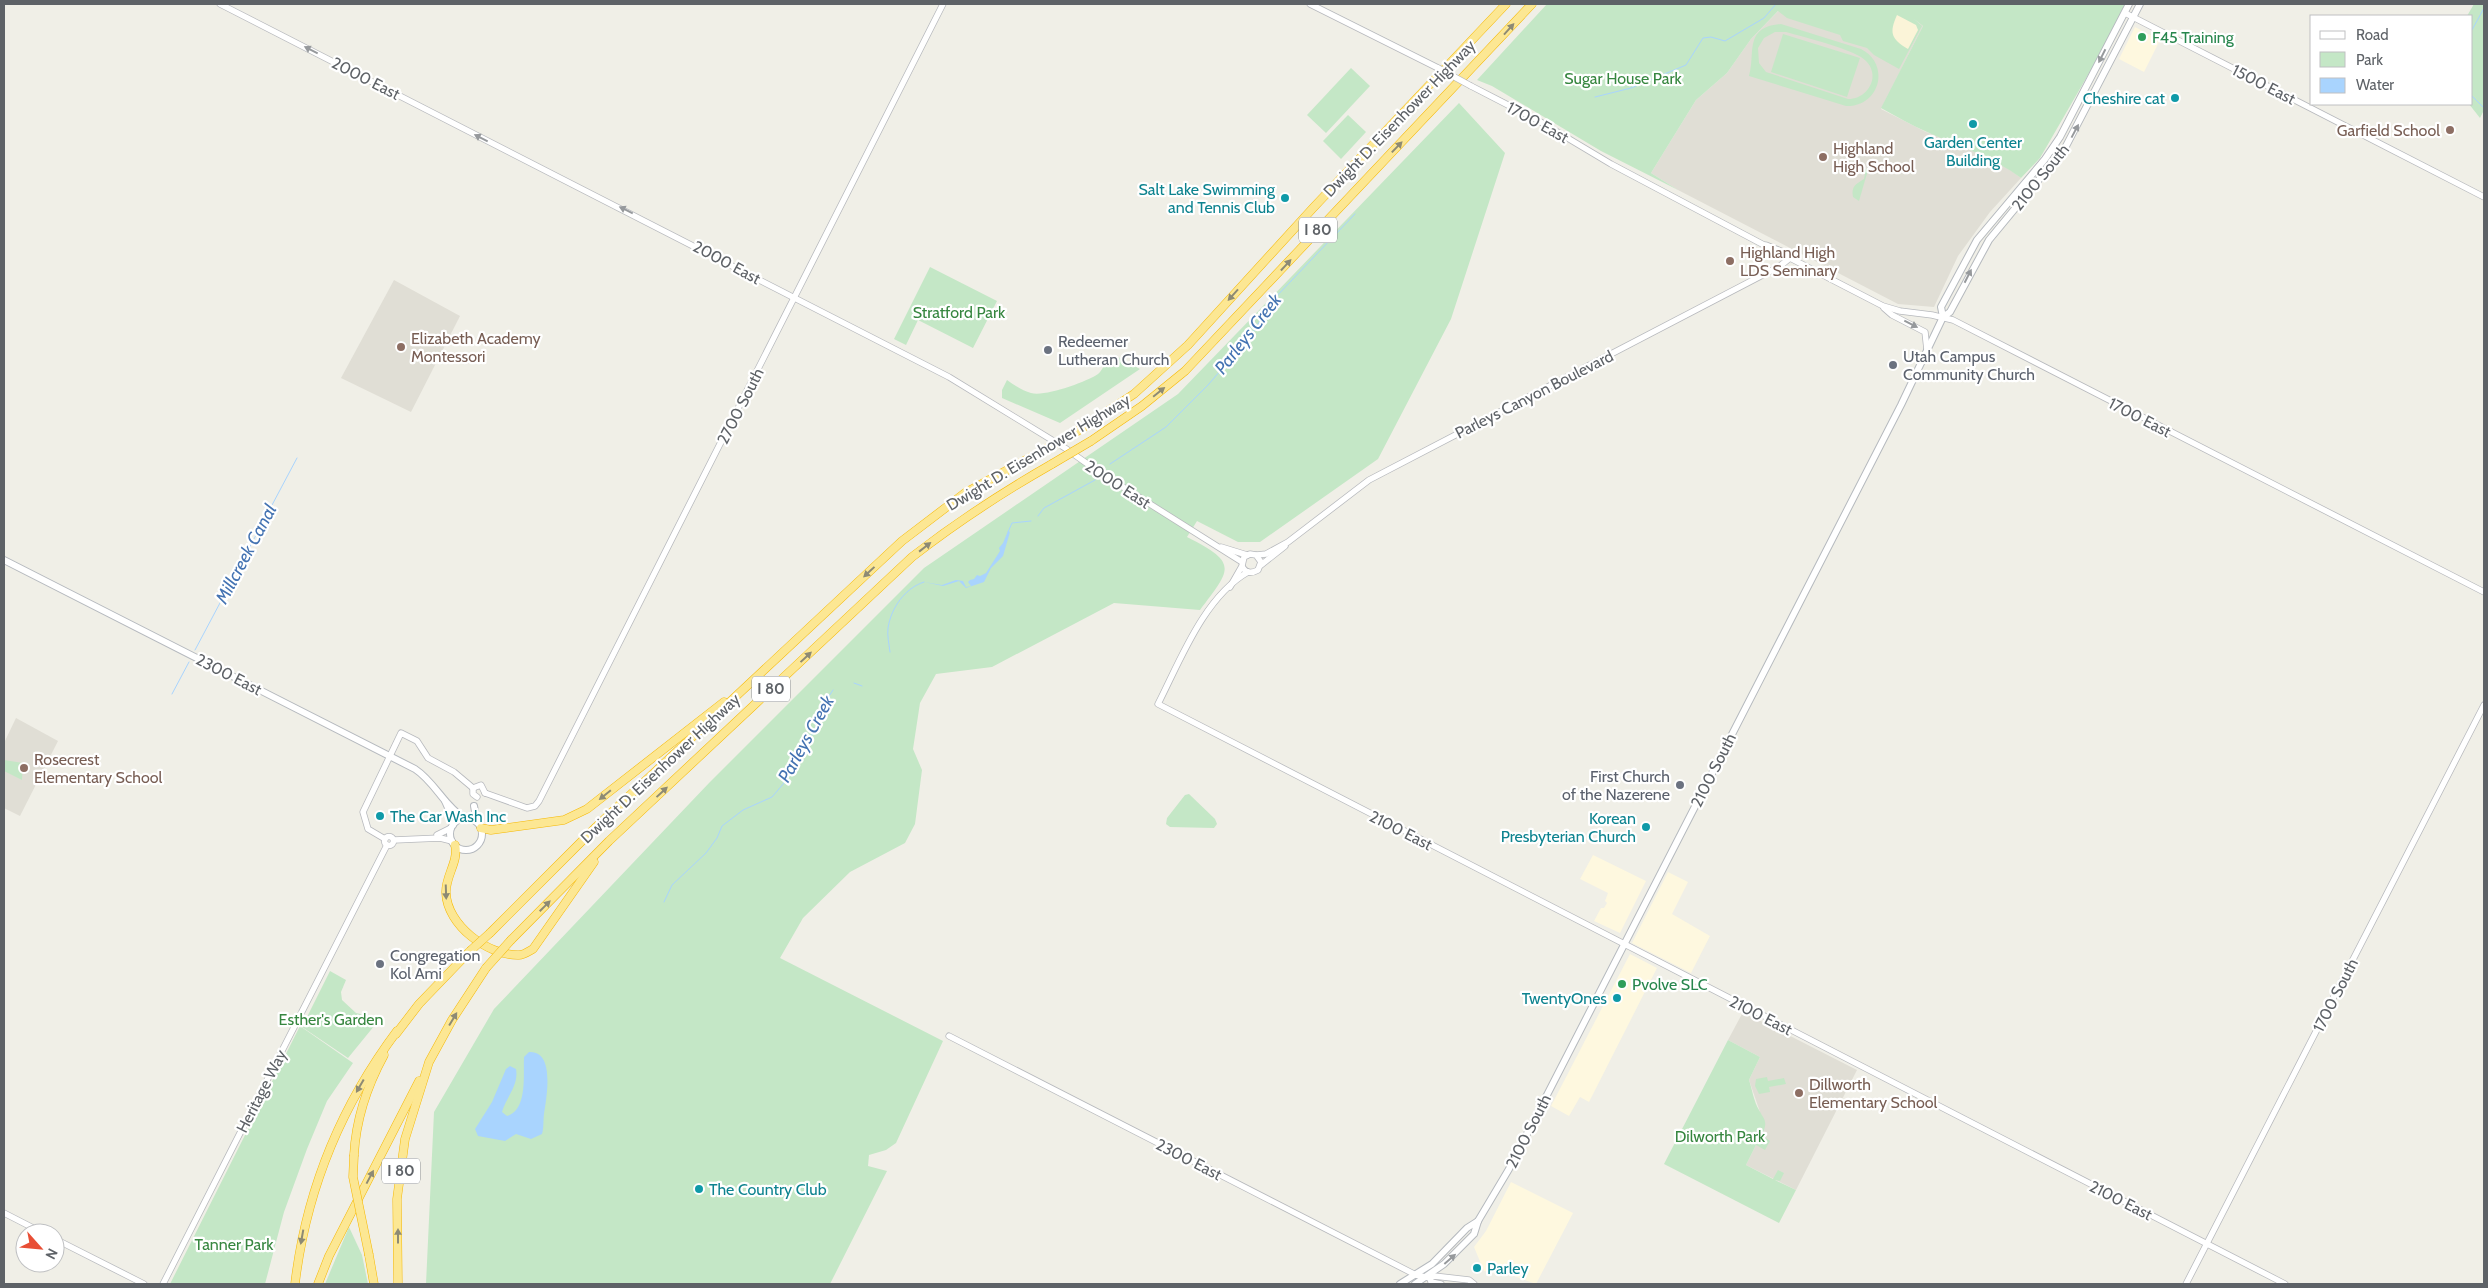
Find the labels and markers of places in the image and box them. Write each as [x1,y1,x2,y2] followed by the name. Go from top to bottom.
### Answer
[2152,28,2235,47] place label: F45 Training
[2136,31,2148,43] marker: F45 Training
[2083,89,2166,108] place label: Cheshire cat
[2169,92,2181,104] marker: Cheshire cat
[1967,118,1979,130] marker: Garden Center Building
[2337,121,2440,140] place label: Garfield School
[2444,124,2456,136] marker: Garfield School
[1924,133,2023,170] place label: Garden Center Building
[1833,139,1915,176] place label: Highland High School
[1817,151,1829,163] marker: Highland High School
[1138,180,1276,217] place label: Salt Lake Swimming and Tennis Club
[1279,192,1291,204] marker: Salt Lake Swimming and Tennis Club
[1740,243,1837,280] place label: Highland High LDS Seminary
[1724,255,1736,267] marker: Highland High LDS Seminary
[411,329,541,366] place label: Elizabeth Academy Montessori
[1058,332,1169,369] place label: Redeemer Lutheran Church
[395,341,407,353] marker: Elizabeth Academy Montessori
[1042,344,1054,356] marker: Redeemer Lutheran Church
[1903,347,2035,384] place label: Utah Campus Community Church
[1887,359,1899,371] marker: Utah Campus Community Church
[34,750,162,787] place label: Rosecrest Elementary School
[18,762,30,774] marker: Rosecrest Elementary School
[1562,767,1670,804] place label: First Church of the Nazerene
[1674,779,1686,791] marker: First Church of the Nazerene
[390,807,506,826] place label: The Car Wash Inc
[1501,809,1636,846] place label: Korean Presbyterian Church
[374,810,386,822] marker: The Car Wash Inc
[1640,821,1652,833] marker: Korean Presbyterian Church
[390,946,480,983] place label: Congregation Kol Ami
[374,958,386,970] marker: Congregation Kol Ami
[1632,975,1708,994] place label: Pvolve SLC
[1616,978,1628,990] marker: Pvolve SLC
[1522,989,1607,1008] place label: TwentyOnes
[1611,992,1623,1004] marker: TwentyOnes
[1809,1075,1937,1112] place label: Dillworth Elementary School
[1793,1087,1805,1099] marker: Dillworth Elementary School
[709,1180,827,1199] place label: The Country Club
[693,1183,705,1195] marker: The Country Club
[1487,1259,1529,1278] place label: Parley
[1471,1262,1483,1274] marker: Parley

